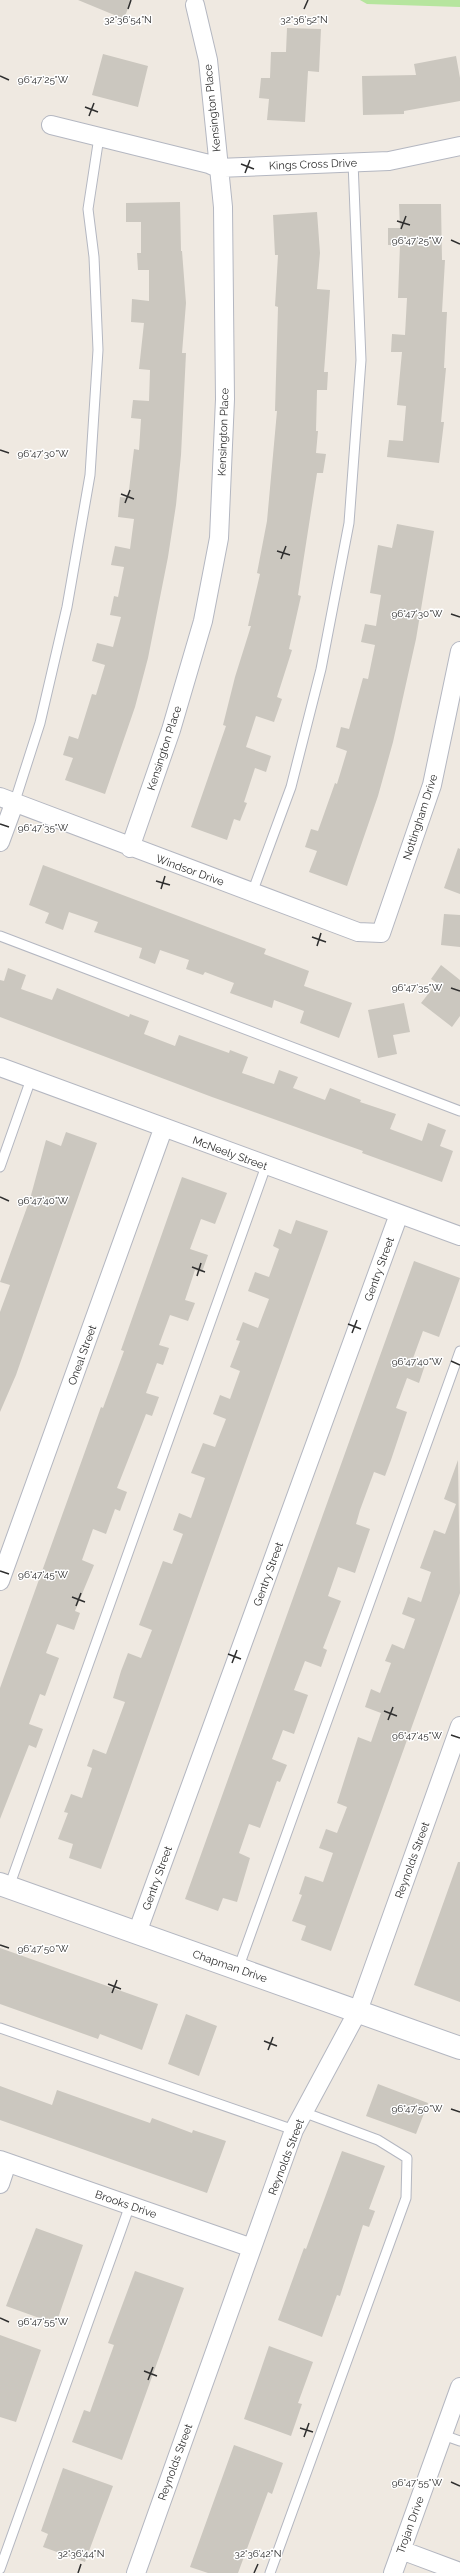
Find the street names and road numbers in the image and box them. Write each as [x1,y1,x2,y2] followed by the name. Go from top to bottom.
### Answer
[201,63,224,152] street label: Kensington Place
[269,156,358,173] street label: Kings Cross Drive
[215,387,232,476] street label: Kensington Place
[145,704,184,792] street label: Kensington Place
[400,772,441,862] street label: Nottingham Drive
[154,852,226,889] street label: Windsor Drive
[191,1134,269,1173] street label: McNeely Street
[362,1235,397,1303] street label: Gentry Street
[66,1323,99,1387] street label: Oneal Street
[251,1540,286,1608] street label: Gentry Street
[393,1820,432,1900] street label: Reynolds Street
[140,1844,175,1912] street label: Gentry Street
[191,1948,269,1986] street label: Chapman Drive
[266,2117,307,2197] street label: Reynolds Street
[93,2188,159,2221] street label: Brooks Drive
[156,2422,195,2502] street label: Reynolds Street
[394,2494,427,2556] street label: Trojan Drive

